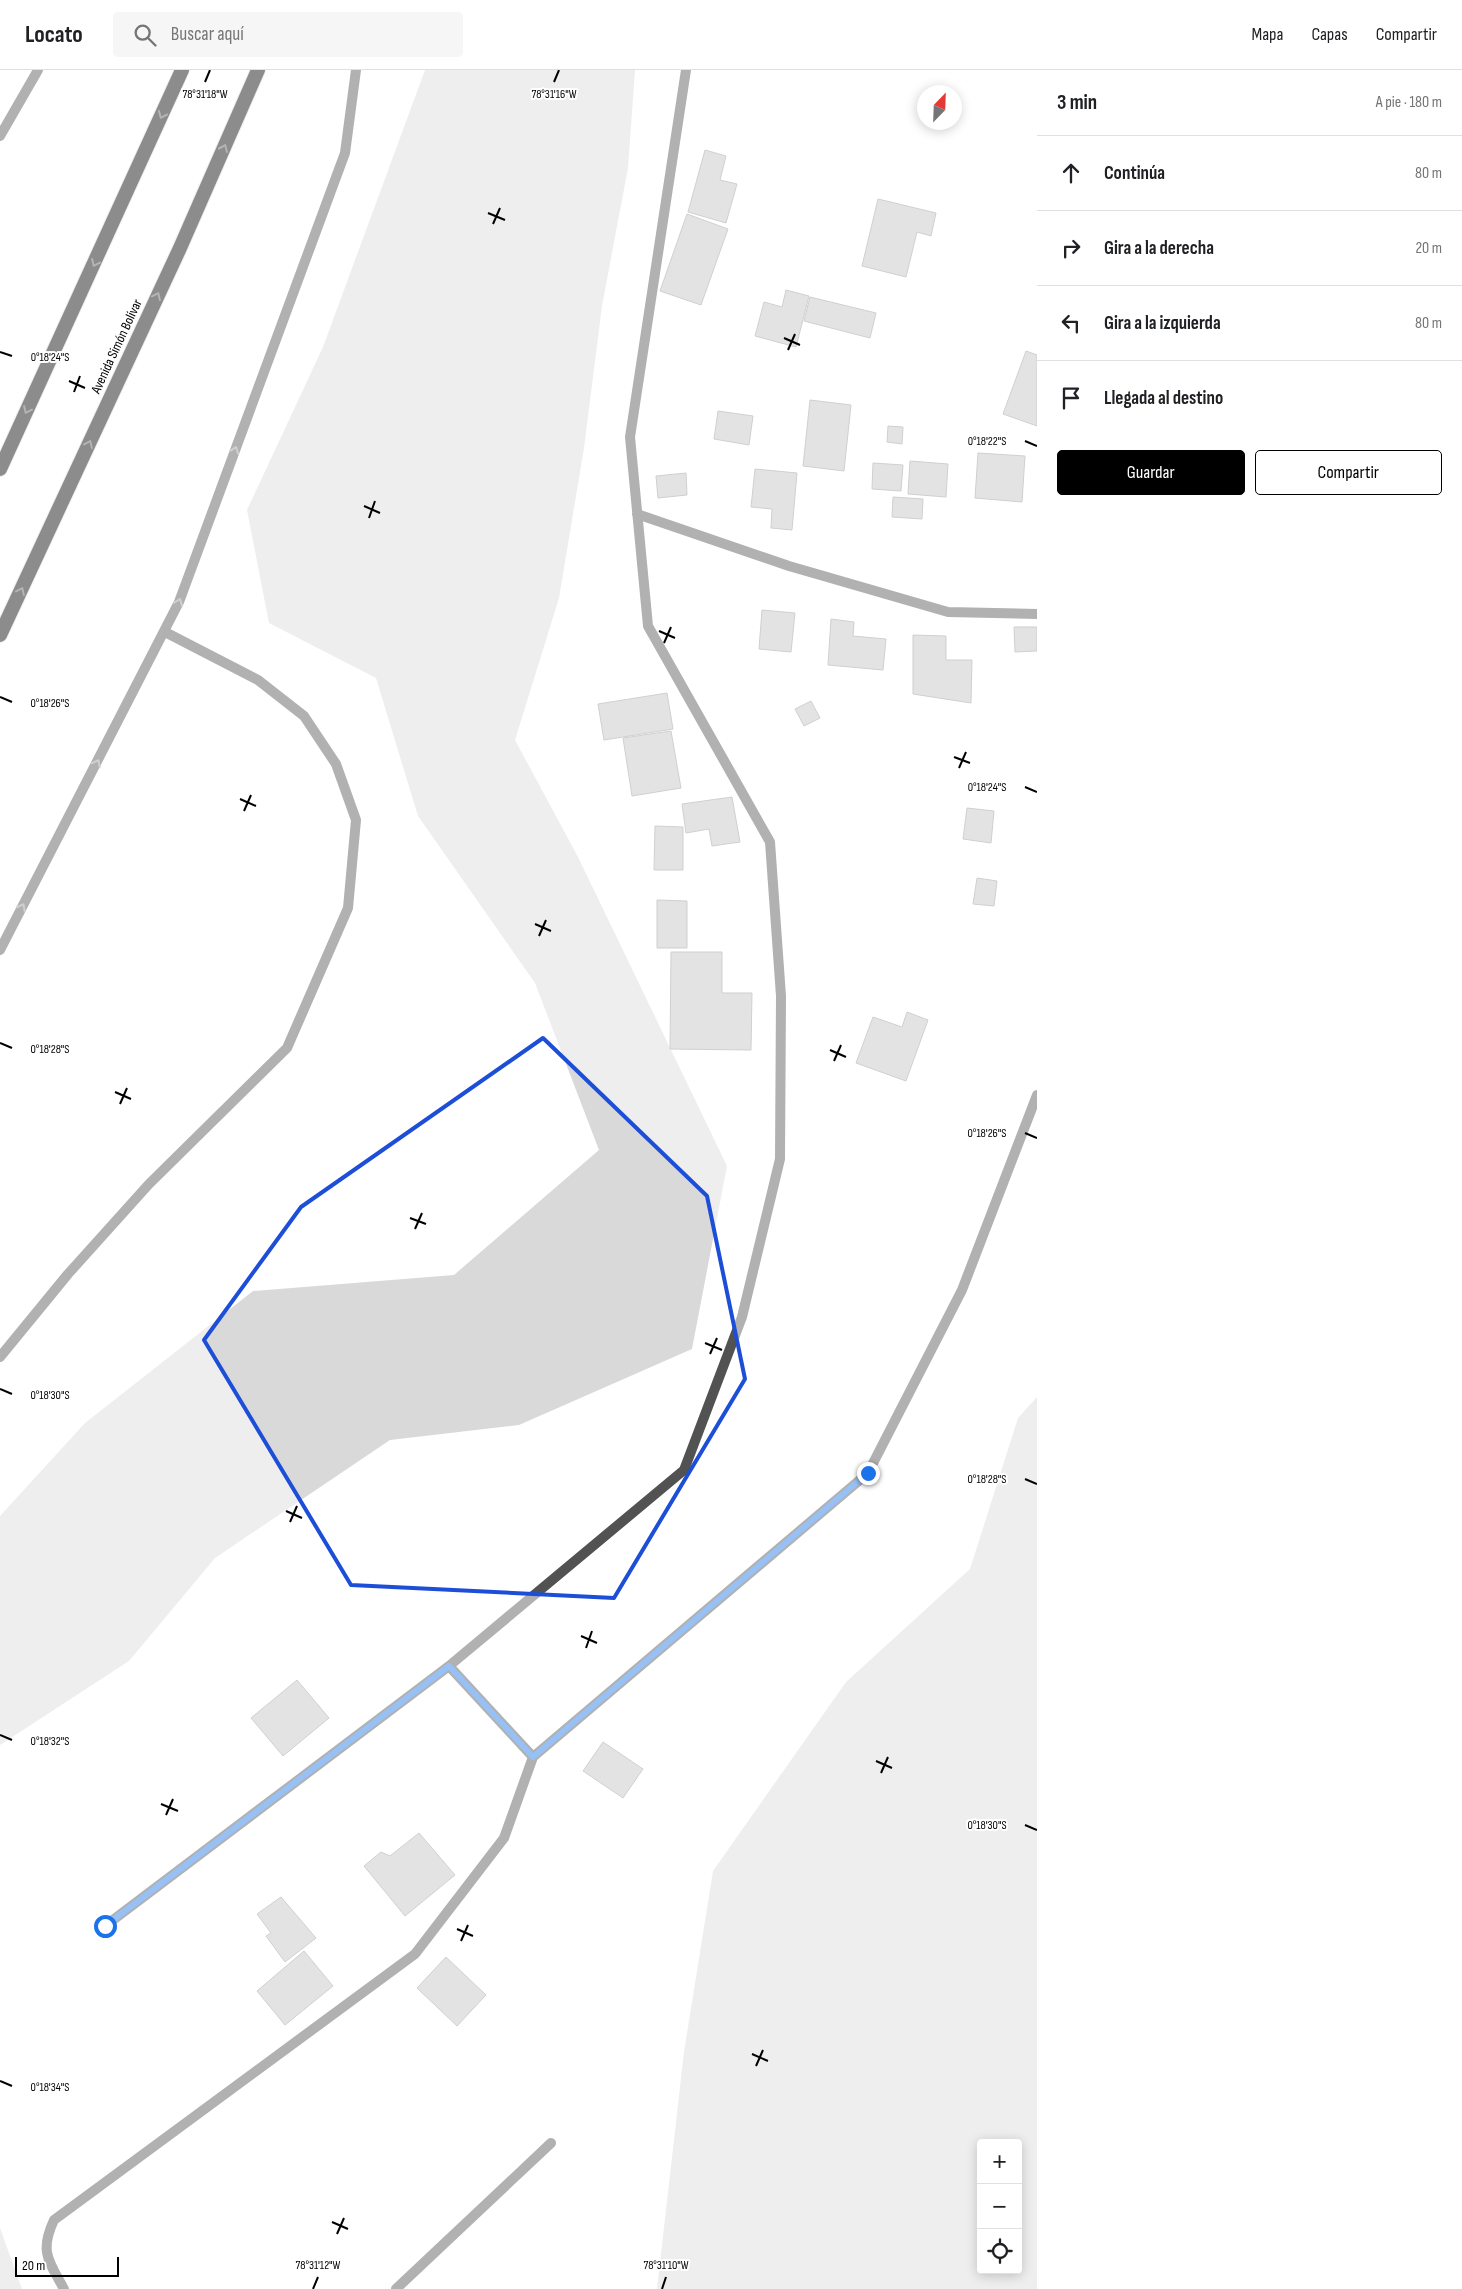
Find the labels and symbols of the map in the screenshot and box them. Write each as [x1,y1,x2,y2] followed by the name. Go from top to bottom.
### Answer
[917,85,962,130] north arrow
[183,87,228,102] text: 78°31'18"W
[531,87,577,102] text: 78°31'16"W
[158,110,169,119] one-way arrow
[217,144,228,153] one-way arrow
[91,258,102,267] one-way arrow
[151,292,162,301] one-way arrow
[87,296,146,397] street label: Avenida Simón Bolívar
[31,350,69,365] text: 0°18'24"S
[23,405,34,414] one-way arrow
[968,434,1006,449] text: 0°18'22"S
[83,440,93,449] one-way arrow
[229,446,239,455] one-way arrow
[14,587,25,596] one-way arrow
[172,598,183,607] one-way arrow
[30,696,70,711] text: 0°18'26"S
[91,759,101,768] one-way arrow
[968,780,1006,795] text: 0°18'24"S
[16,903,26,912] one-way arrow
[31,1042,69,1057] text: 0°18'28"S
[967,1126,1007,1141] text: 0°18'26"S
[30,1388,70,1403] text: 0°18'30"S
[857,1462,880,1485] route end
[968,1472,1006,1487] text: 0°18'28"S
[31,1734,69,1749] text: 0°18'32"S
[967,1818,1007,1833] text: 0°18'30"S
[94,1915,117,1938] route start
[31,2080,69,2095] text: 0°18'34"S
[15,2254,119,2277] scale bar
[296,2258,341,2273] text: 78°31'12"W
[643,2258,689,2273] text: 78°31'10"W

